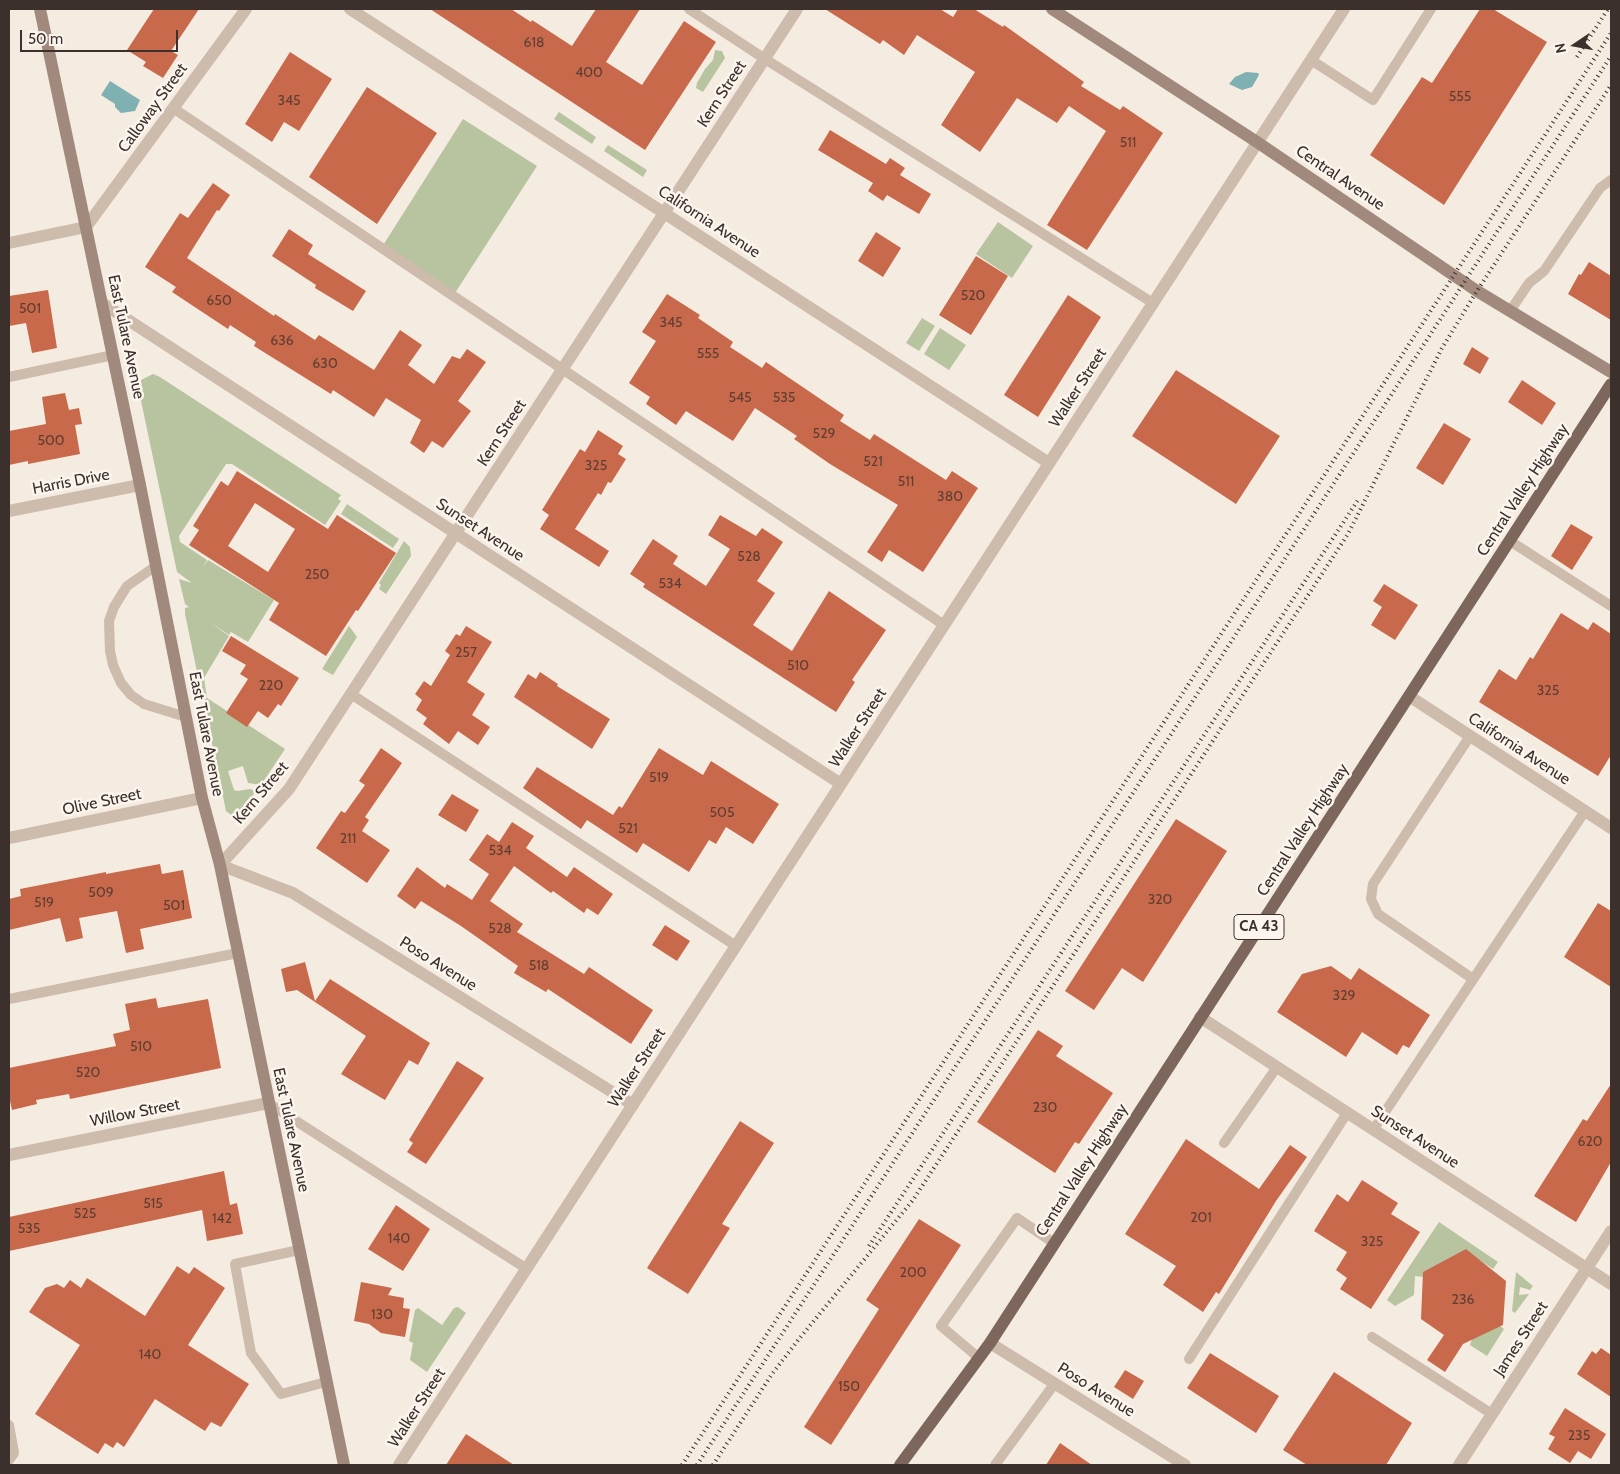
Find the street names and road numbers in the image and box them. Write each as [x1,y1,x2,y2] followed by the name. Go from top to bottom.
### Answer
[693,57,751,131] street label: Kern Street
[114,60,192,156] street label: Calloway Street
[1292,141,1388,215] street label: Central Avenue
[654,182,764,262] street label: California Avenue
[103,273,149,401] street label: East Tulare Avenue
[1045,345,1111,431] street label: Walker Street
[473,396,531,470] street label: Kern Street
[1473,420,1573,560] street label: Central Valley Highway
[31,465,111,499] street label: Harris Drive
[432,494,528,566] street label: Sunset Avenue
[185,670,227,798] street label: East Tulare Avenue
[825,685,891,771] street label: Walker Street
[1464,709,1574,789] street label: California Avenue
[229,758,293,828] street label: Kern Street
[1253,760,1353,900] street label: Central Valley Highway
[61,784,143,820] street label: Olive Street
[1234,914,1284,940] road number: CA 43
[396,933,480,995] street label: Poso Avenue
[604,1025,670,1111] street label: Walker Street
[268,1066,314,1194] street label: East Tulare Avenue
[89,1095,181,1131] street label: Willow Street
[1032,1100,1132,1240] street label: Central Valley Highway
[1367,1101,1463,1173] street label: Sunset Avenue
[1490,1298,1552,1380] street label: James Street
[1054,1359,1138,1421] street label: Poso Avenue
[384,1365,450,1451] street label: Walker Street

